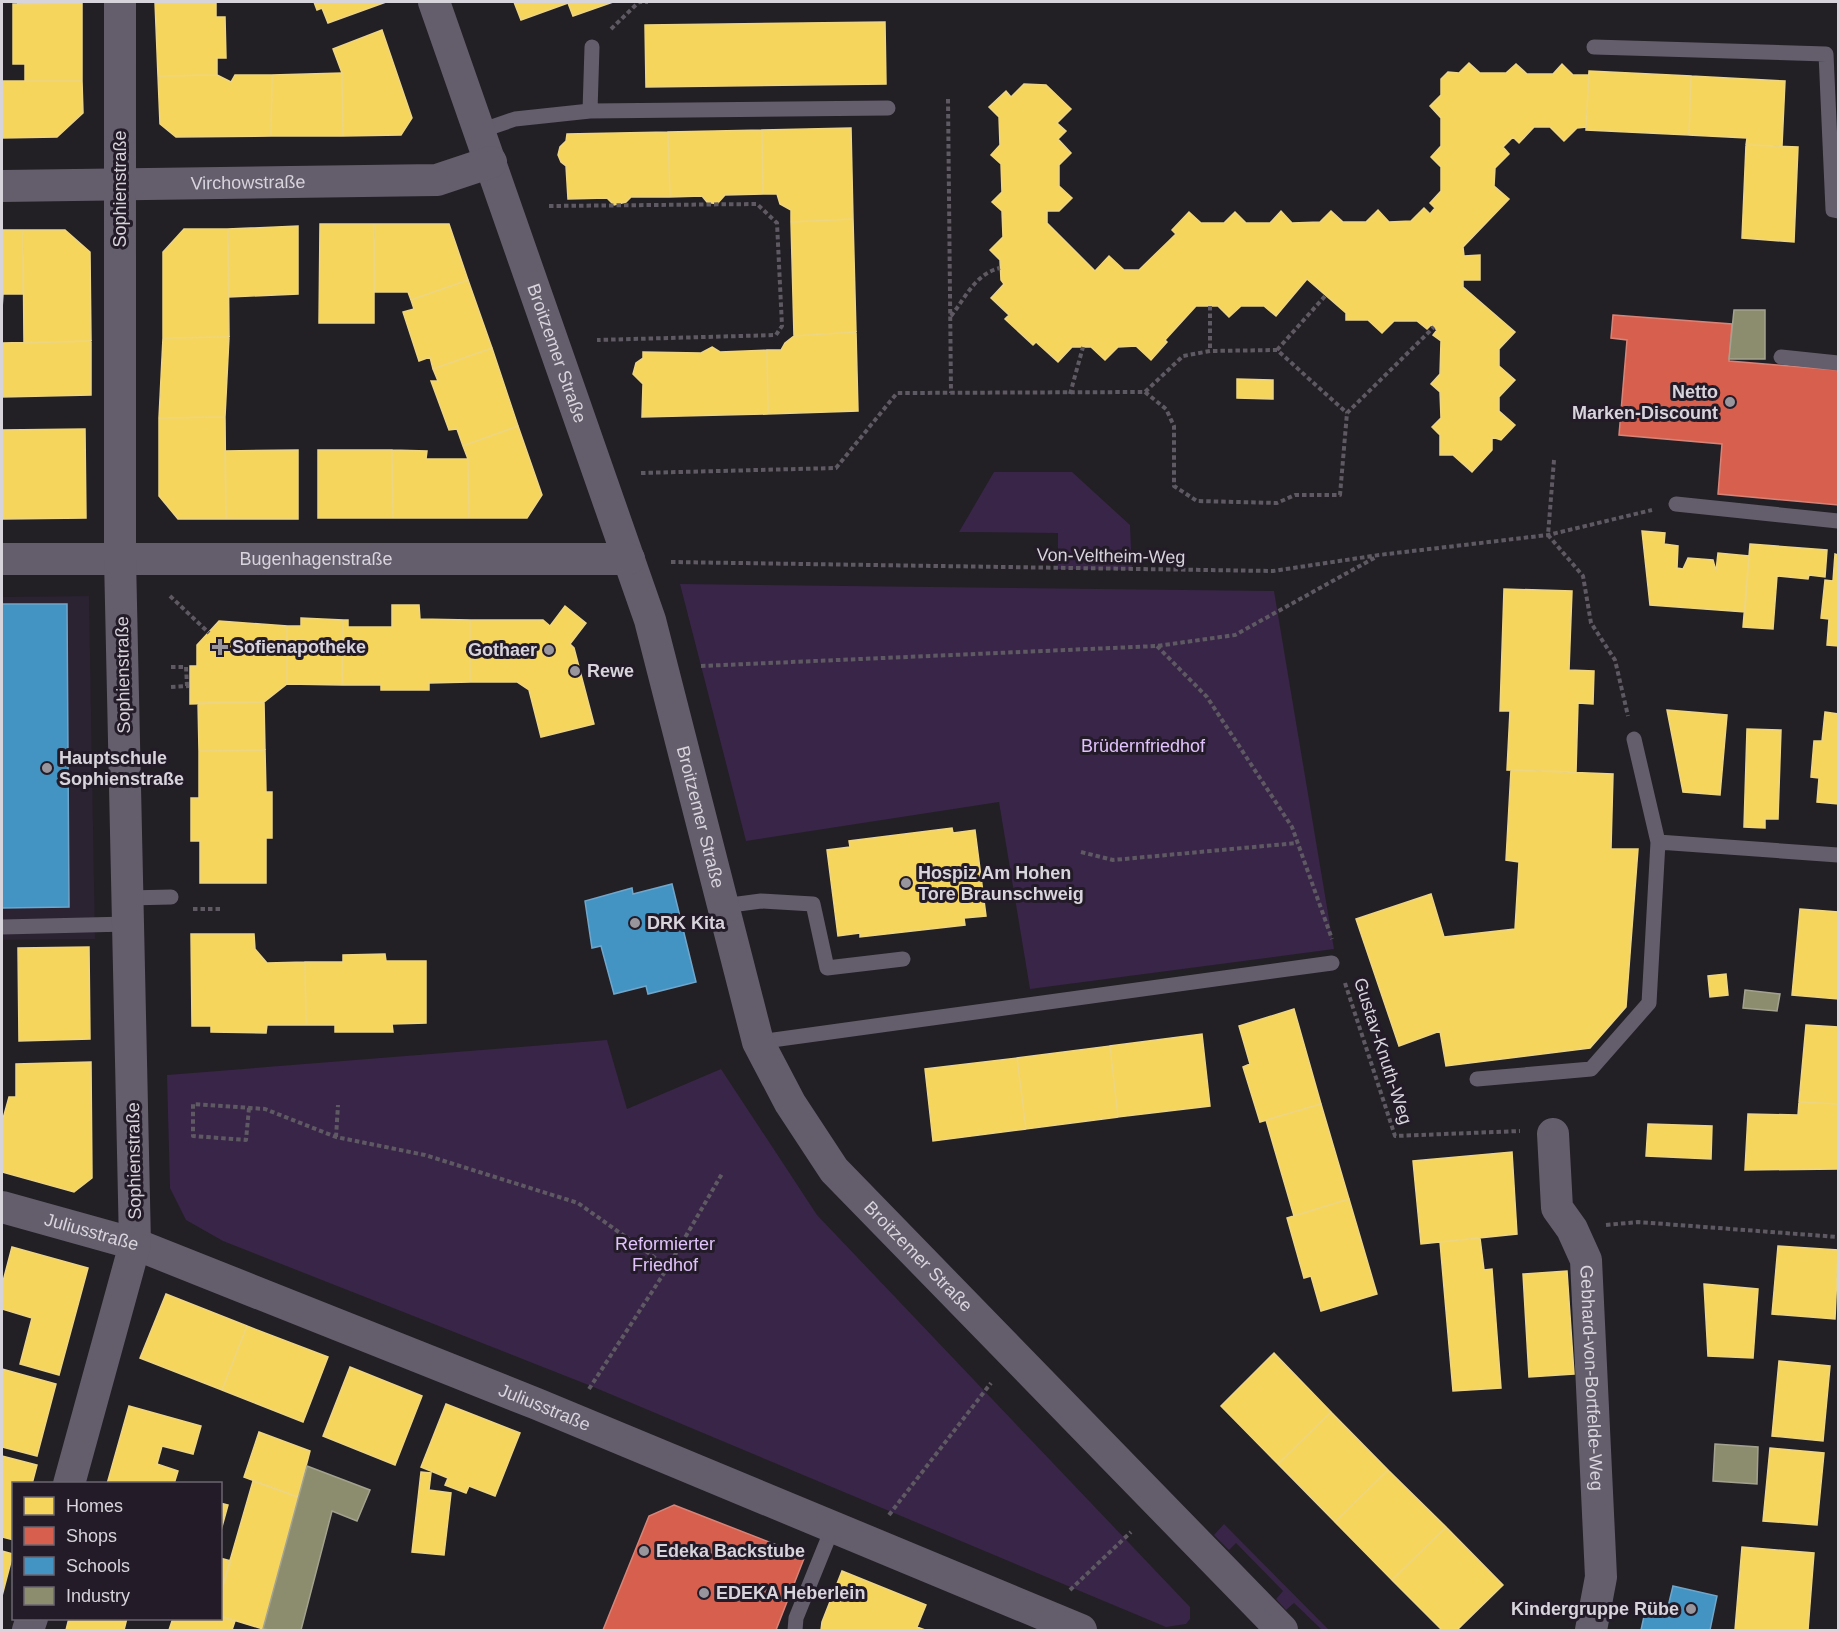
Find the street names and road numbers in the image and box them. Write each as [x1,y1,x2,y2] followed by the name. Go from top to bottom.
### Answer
[110,130,130,248] street label: Sophienstraße
[190,172,305,193] street label: Virchowstraße
[523,281,590,425] street label: Broitzemer Straße
[1036,545,1186,567] street label: Von-Veltheim-Weg
[239,549,393,569] street label: Bugenhagenstraße
[112,616,134,734] street label: Sophienstraße
[673,744,728,890] street label: Broitzemer Straße
[1350,975,1416,1127] street label: Gustav-Knuth-Weg
[123,1102,145,1220] street label: Sophienstraße
[860,1197,976,1316] street label: Broitzemer Straße
[42,1209,141,1255] street label: Juliusstraße
[1576,1265,1607,1491] street label: Gebhard-von-Bortfelde-Weg
[496,1380,593,1435] street label: Juliusstraße

